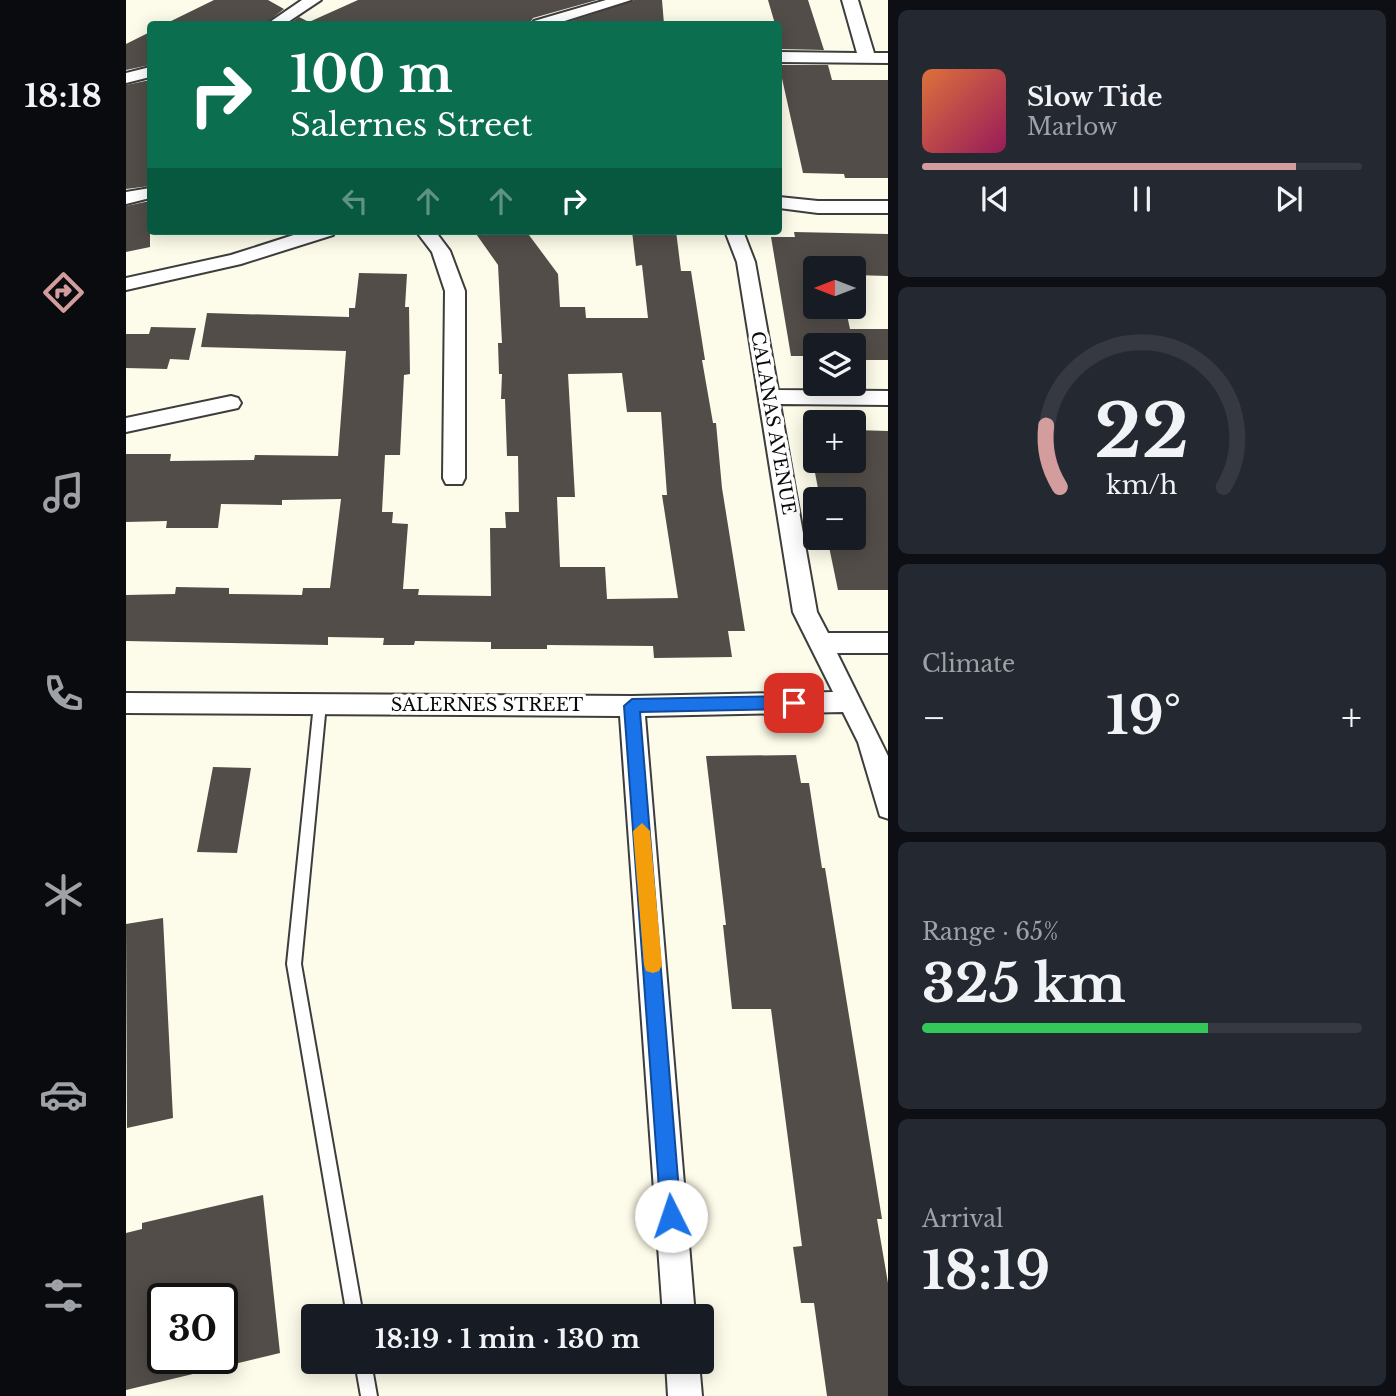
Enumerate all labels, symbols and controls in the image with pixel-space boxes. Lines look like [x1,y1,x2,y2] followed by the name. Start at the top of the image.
[290,44,453,105] text: 100 m
[175,49,266,140] icon: right
[24,76,102,116] text: 18:18
[1027,81,1163,113] text: Slow Tide
[290,105,533,145] text: Salernes Street
[1027,113,1117,141] text: Marlow
[976,180,1014,218] icon: previous
[1123,180,1161,218] icon: pause
[1270,180,1308,218] icon: next
[336,182,374,220] icon: left
[409,182,447,220] icon: ahead
[482,182,520,220] icon: ahead
[555,182,593,220] icon: right
[803,256,866,318] north arrow
[803,256,866,550] map controls
[39,268,88,317] icon: directions
[746,330,800,516] street label: CALANAS AVENUE
[803,333,866,396] button: layers
[1095,386,1189,477] text: 22
[803,410,866,473] button: +
[39,468,88,517] icon: music
[1107,470,1177,501] text: km/h
[803,487,866,550] button: −
[922,650,1015,678] text: Climate
[39,669,88,718] icon: phone
[764,673,824,733] pin
[775,684,813,722] icon: arrive
[1106,684,1181,748] text: 19°
[391,694,584,716] street label: SALERNES STREET
[922,694,946,741] text: −
[1341,694,1362,741] text: +
[39,870,88,919] icon: climate
[922,918,1059,946] text: Range · 65%
[922,952,1126,1016] text: 325 km
[39,1070,88,1119] icon: car
[634,1179,708,1253] position arrow
[922,1205,1003,1233] text: Arrival
[922,1239,1050,1303] text: 18:19
[39,1271,88,1320] icon: filters
[147,1283,238,1374] speed limit sign: 30
[375,1323,640,1355] text: 18:19 · 1 min · 130 m

